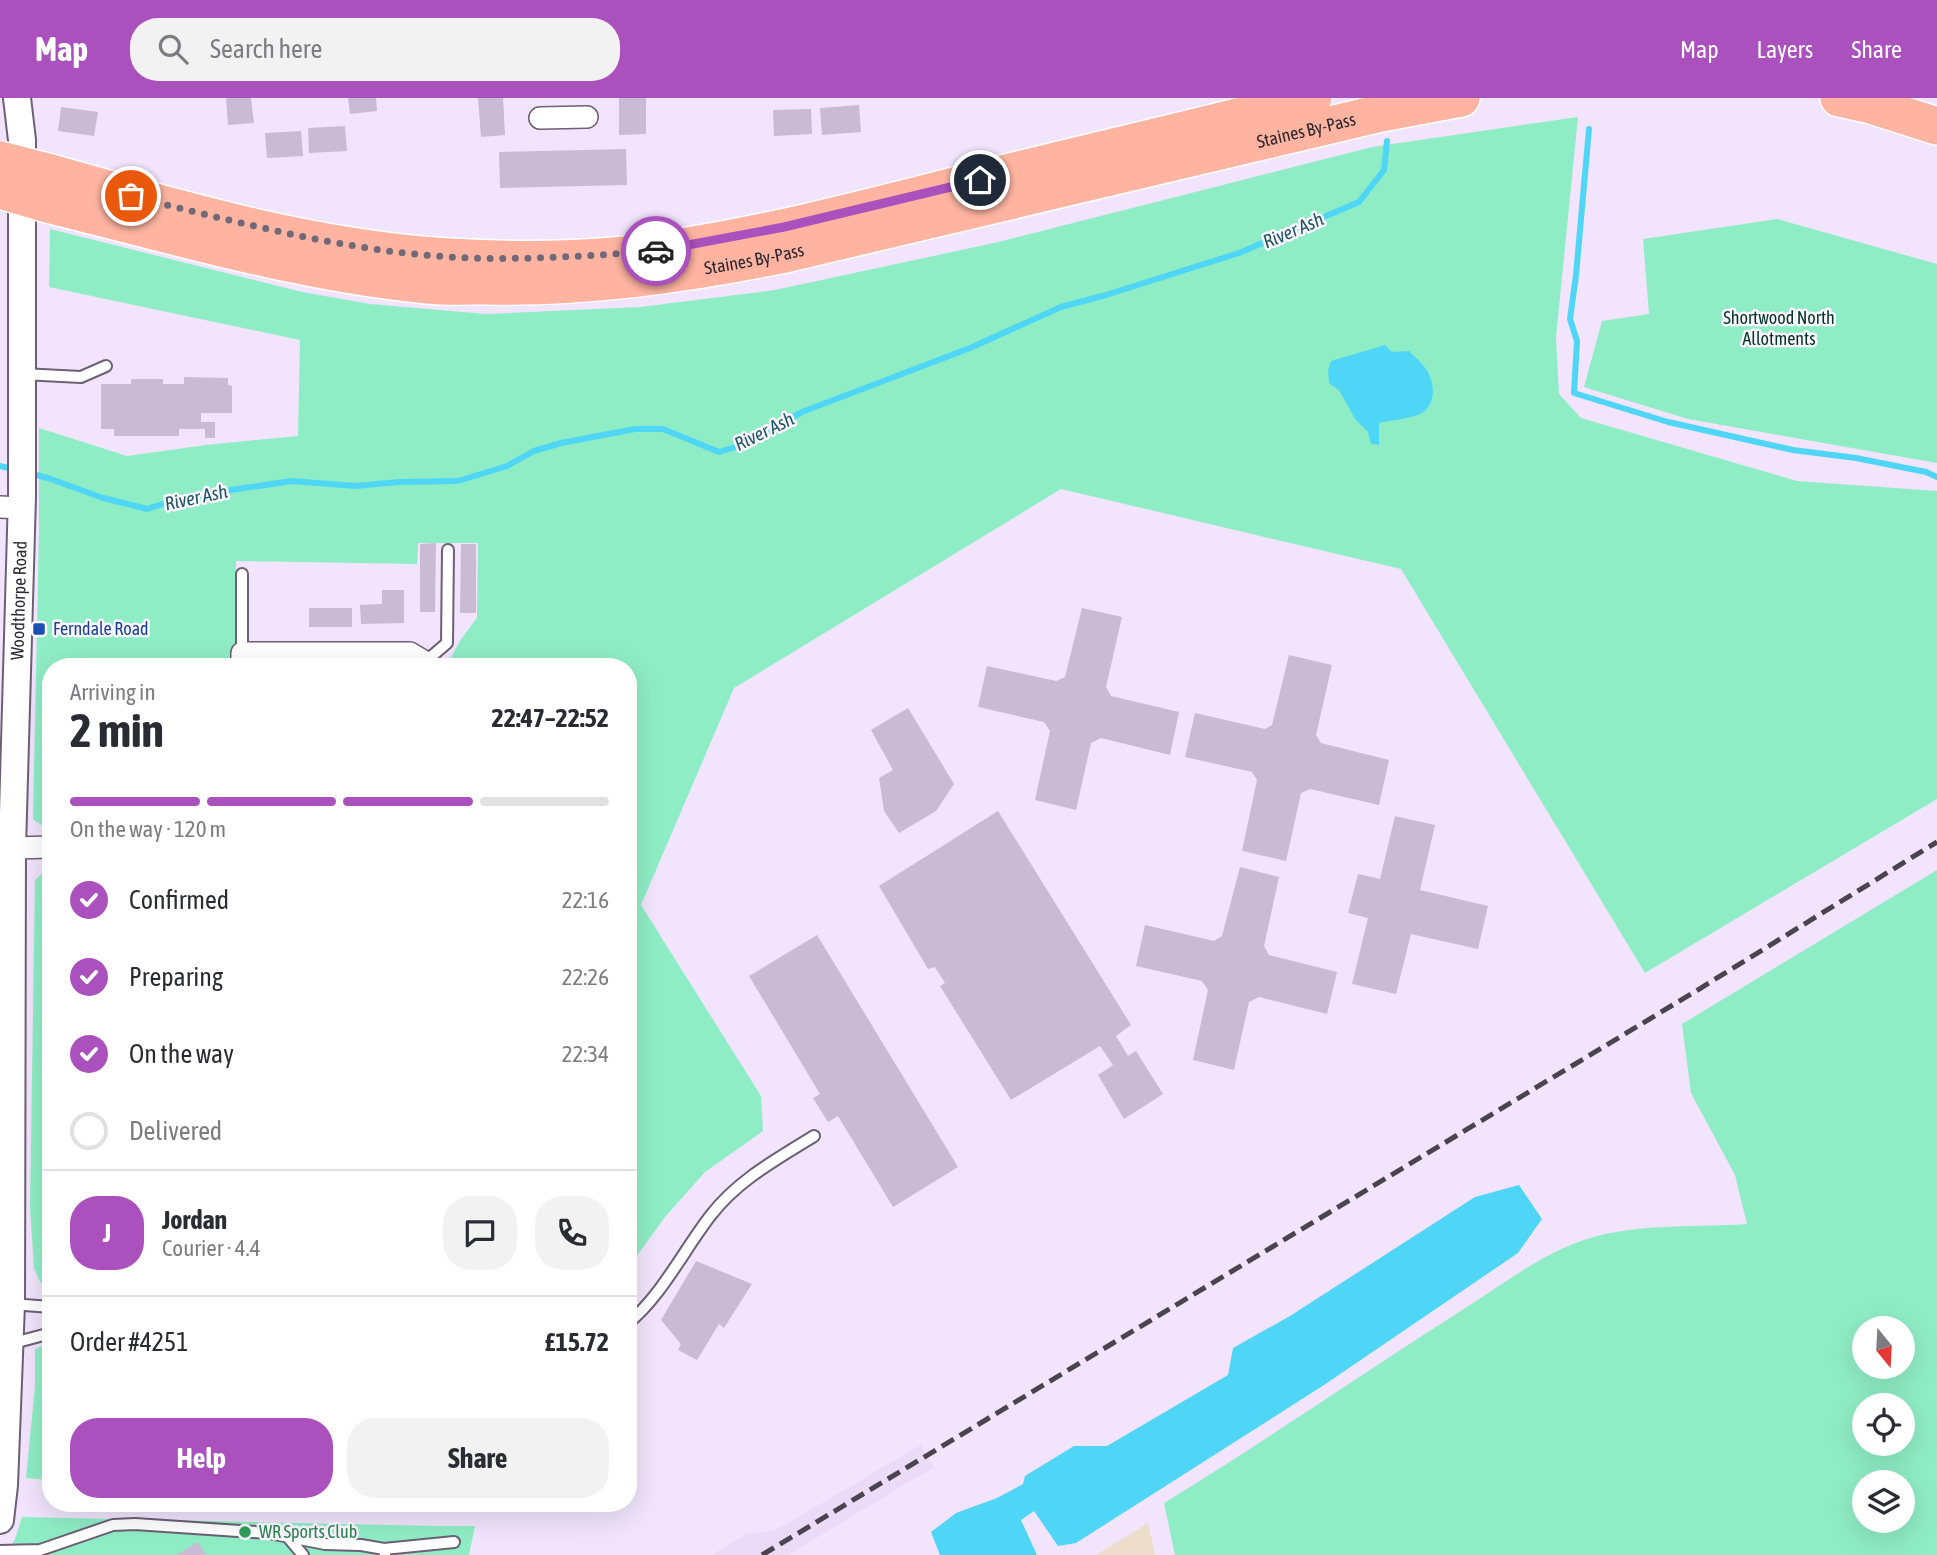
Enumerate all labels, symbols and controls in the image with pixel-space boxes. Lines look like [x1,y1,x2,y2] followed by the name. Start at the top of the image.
[130,18,620,81] search box
[35,30,88,68] text: Map
[154,30,192,68] icon: search
[210,34,322,64] text: Search here
[1680,36,1719,63] text: Map
[1757,36,1813,63] text: Layers
[1851,36,1902,63] text: Share
[1254,108,1358,152] street label: Staines By-Pass
[950,150,1010,210] pin
[961,161,999,199] icon: home
[101,166,161,226] pin
[112,177,150,215] icon: bag
[1259,207,1327,253] water label: River Ash
[621,216,691,286] courier
[637,232,675,270] icon: car
[703,239,806,279] street label: Staines By-Pass
[1723,307,1835,349] park label: Shortwood North Allotments
[731,407,797,455] water label: River Ash
[163,480,229,514] water label: River Ash
[6,541,31,660] street label: Woodthorpe Road
[53,618,149,639] place label: Ferndale Road
[31,621,47,637] marker: Ferndale Road
[70,679,156,705] text: Arriving in
[492,703,609,733] text: 22:47–22:52
[70,704,164,757] text: 2 min
[70,816,226,842] text: On the way · 120 m
[70,881,108,919] icon: check
[129,885,229,915] text: Confirmed
[562,887,609,913] text: 22:16
[70,958,108,996] icon: check
[129,962,223,992] text: Preparing
[562,964,609,990] text: 22:26
[70,1035,108,1073] icon: check
[129,1039,234,1069] text: On the way
[562,1041,609,1067] text: 22:34
[129,1116,222,1146] text: Delivered
[443,1196,517,1270] button: chat
[535,1196,609,1270] button: phone
[162,1205,227,1235] text: Jordan
[103,1218,111,1248] text: J
[162,1235,261,1261] text: Courier · 4.4
[1852,1316,1914,1379] north arrow
[1852,1316,1915,1533] map controls
[70,1327,189,1357] text: Order #4251
[545,1327,609,1357] text: £15.72
[1852,1393,1915,1456] button: locate
[70,1418,333,1498] button: Help
[347,1418,609,1498] button: Share
[1852,1470,1915,1533] button: layers
[259,1521,357,1542] place label: WR Sports Club
[237,1524,253,1540] marker: WR Sports Club

